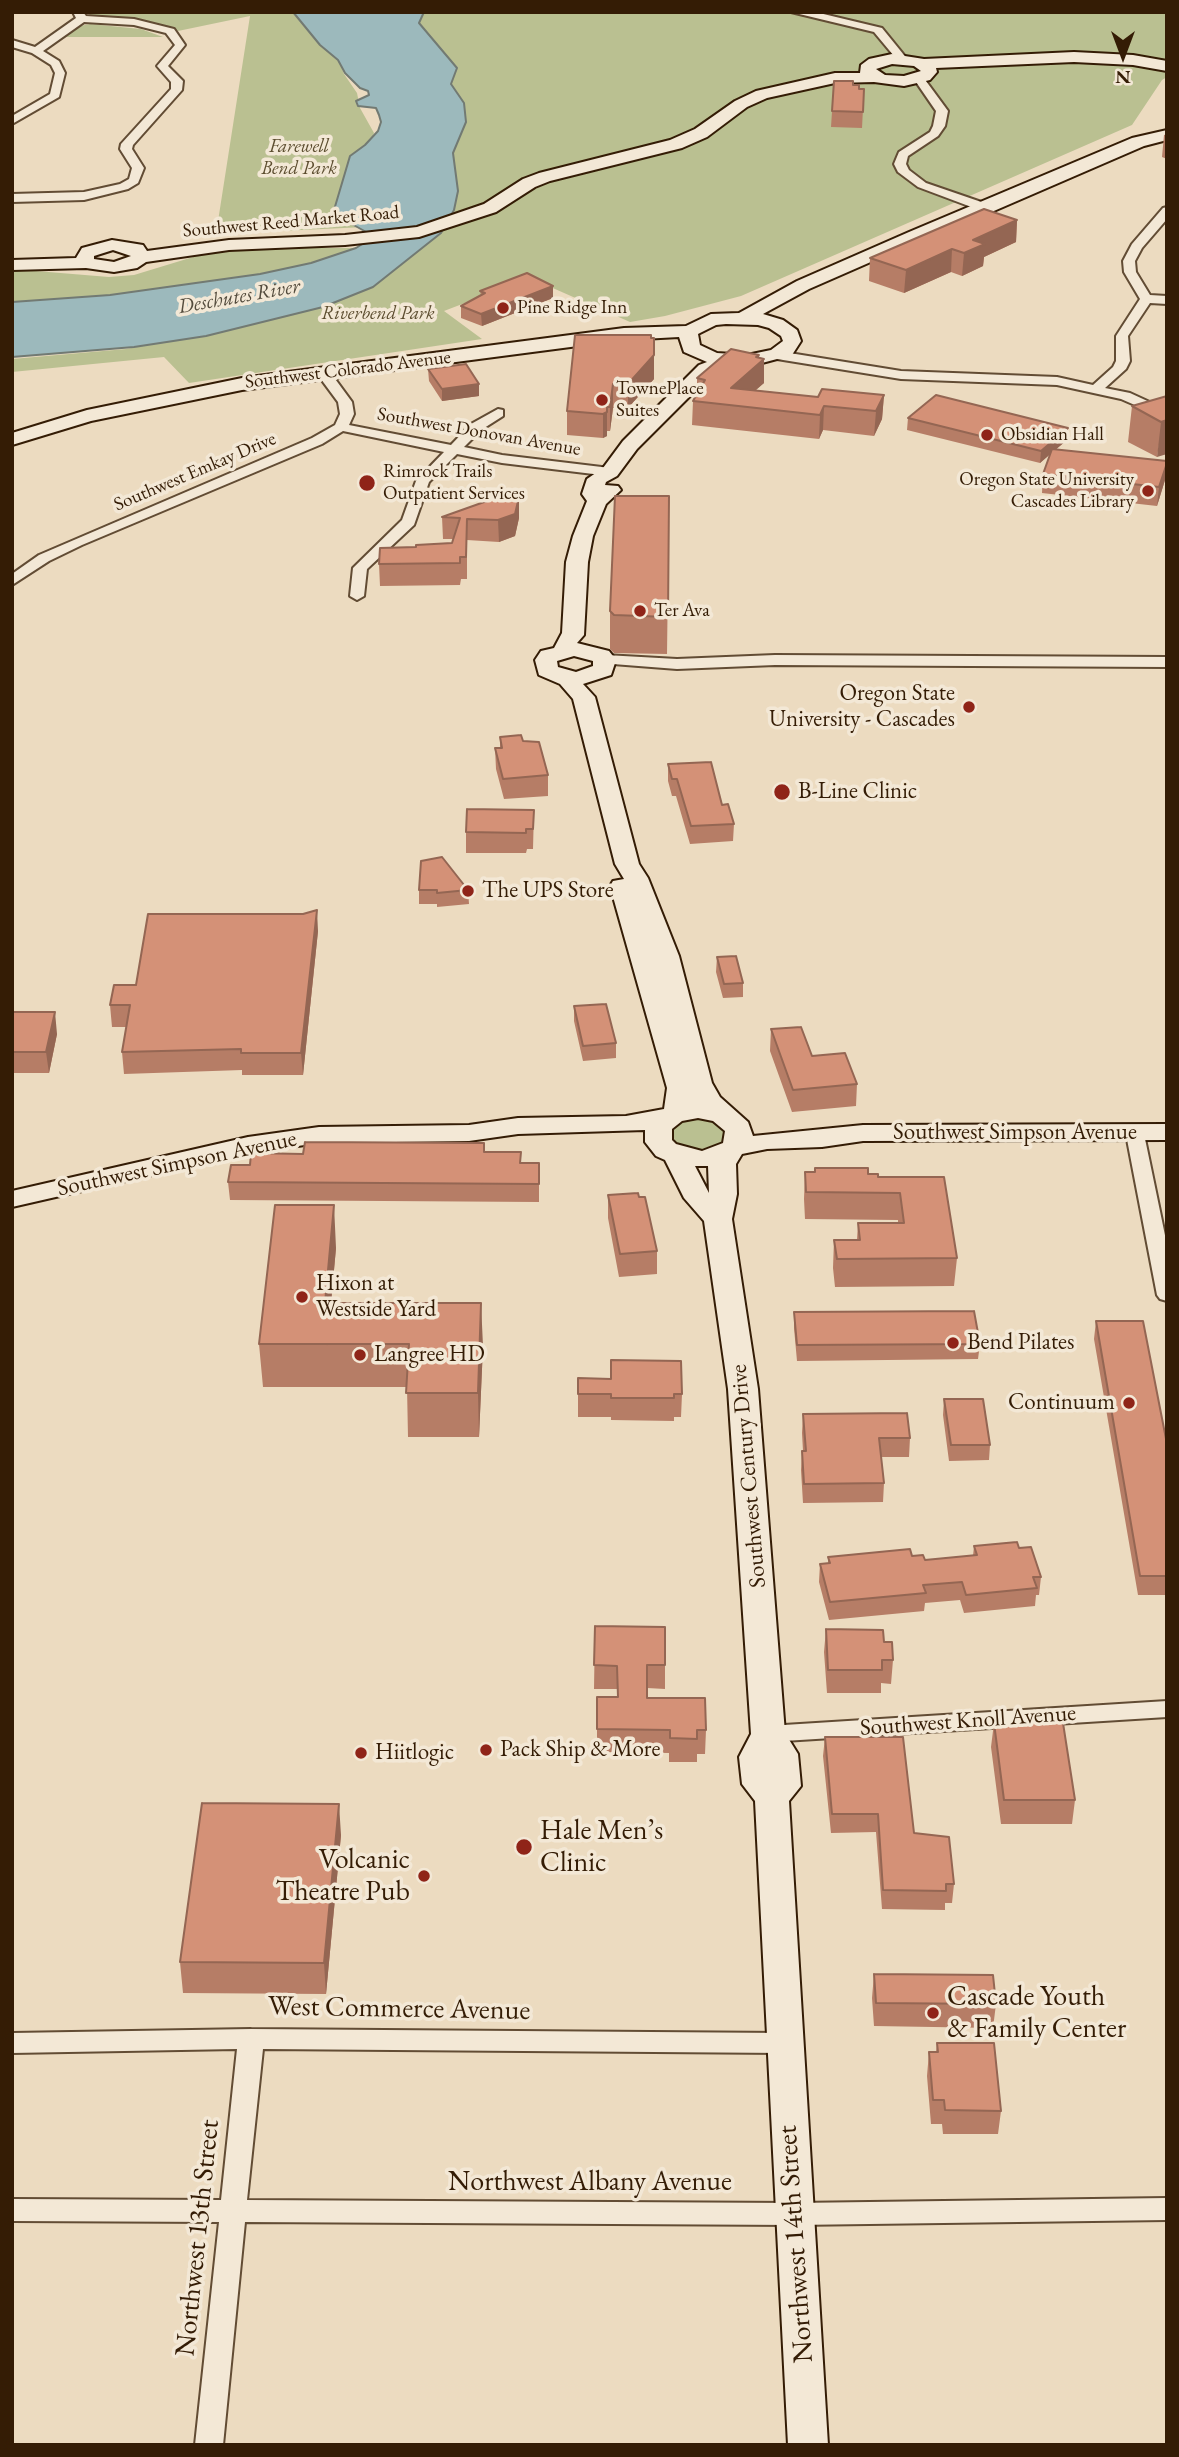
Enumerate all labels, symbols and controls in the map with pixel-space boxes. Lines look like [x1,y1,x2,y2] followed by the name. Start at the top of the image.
[1088,21,1158,91] north arrow
[1115,65,1131,90] text: N
[261,136,337,180] park label: Farewell Bend Park
[182,201,400,243] street label: Southwest Reed Market Road
[176,274,302,320] water label: Deschutes River
[517,297,627,319] place label: Pine Ridge Inn
[495,300,511,316] marker: Pine Ridge Inn
[321,303,435,325] park label: Riverbend Park
[244,346,452,394] street label: Southwest Colorado Avenue
[616,378,704,422] place label: TownePlace Suites
[594,392,610,408] marker: TownePlace Suites
[375,403,583,461] street label: Southwest Donovan Avenue
[1001,424,1104,446] place label: Obsidian Hall
[979,427,995,443] marker: Obsidian Hall
[111,428,279,516] street label: Southwest Emkay Drive
[383,461,525,505] place label: Rimrock Trails Outpatient Services
[959,469,1134,513] place label: Oregon State University Cascades Library
[357,473,377,493] marker: Rimrock Trails Outpatient Services
[1140,483,1156,499] marker: Oregon State University Cascades Library
[654,600,710,622] place label: Ter Ava
[632,603,648,619] marker: Ter Ava
[769,680,955,734] place label: Oregon State University - Cascades
[961,699,977,715] marker: Oregon State University - Cascades
[798,778,917,806] place label: B-Line Clinic
[772,782,792,802] marker: B-Line Clinic
[482,877,614,905] place label: The UPS Store
[460,883,476,899] marker: The UPS Store
[893,1119,1137,1147] street label: Southwest Simpson Avenue
[55,1125,299,1203] street label: Southwest Simpson Avenue
[316,1270,436,1324] place label: Hixon at Westside Yard
[294,1289,310,1305] marker: Hixon at Westside Yard
[967,1329,1075,1357] place label: Bend Pilates
[945,1335,961,1351] marker: Bend Pilates
[374,1341,485,1369] place label: Langree HD
[352,1347,368,1363] marker: Langree HD
[725,1363,773,1589] street label: Southwest Century Drive
[1008,1389,1115,1417] place label: Continuum
[1121,1395,1137,1411] marker: Continuum
[859,1700,1077,1742] street label: Southwest Knoll Avenue
[500,1736,660,1764] place label: Pack Ship & More
[375,1739,454,1767] place label: Hiitlogic
[478,1742,494,1758] marker: Pack Ship & More
[353,1745,369,1761] marker: Hiitlogic
[540,1814,663,1880] place label: Hale Men’s Clinic
[514,1837,534,1857] marker: Hale Men’s Clinic
[275,1843,410,1909] place label: Volcanic Theatre Pub
[416,1868,432,1884] marker: Volcanic Theatre Pub
[947,1980,1126,2046] place label: Cascade Youth & Family Center
[267,1990,531,2028] street label: West Commerce Avenue
[925,2005,941,2021] marker: Cascade Youth & Family Center
[169,2118,227,2358] street label: Northwest 13th Street
[771,2124,821,2364] street label: Northwest 14th Street
[448,2165,732,2199] street label: Northwest Albany Avenue

